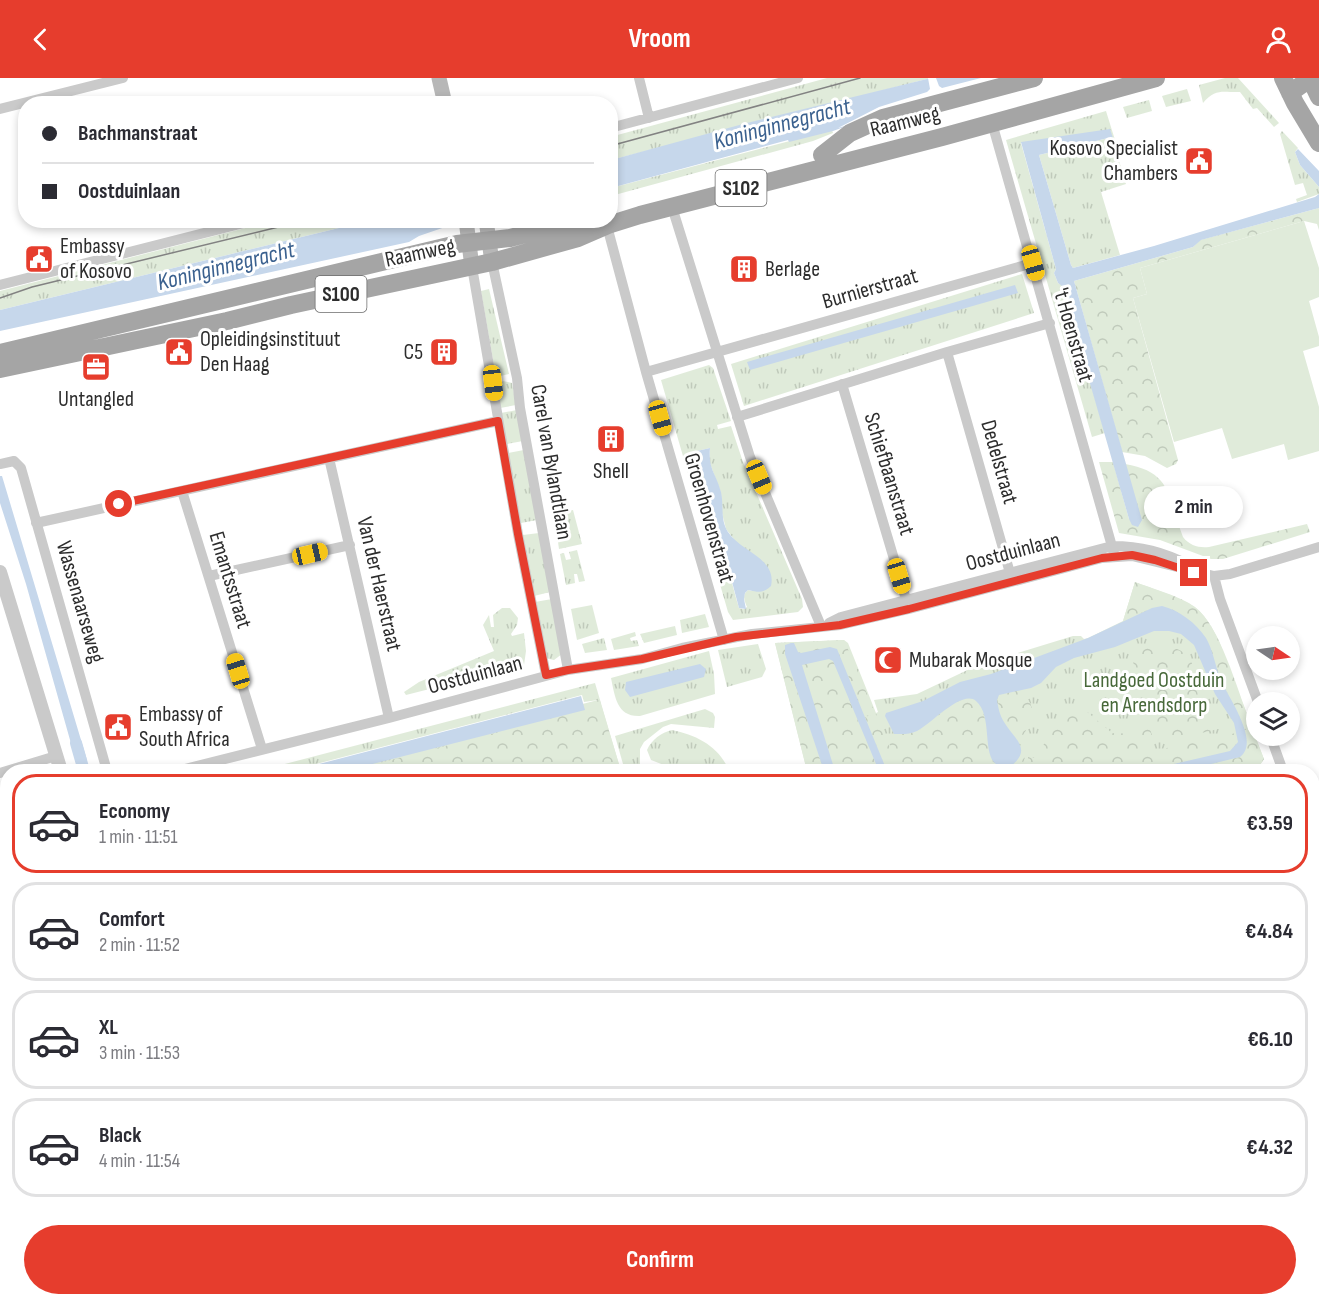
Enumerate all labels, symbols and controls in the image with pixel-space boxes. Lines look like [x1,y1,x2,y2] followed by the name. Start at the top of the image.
[24,23,57,56] icon: back
[628,23,691,55] text: Vroom
[1262,23,1295,56] icon: person
[710,92,854,156] water label: Koninginnegracht
[867,100,943,144] street label: Raamweg
[78,120,197,147] text: Bachmanstraat
[1049,135,1178,187] place label: Kosovo Specialist Chambers
[1183,145,1215,177] public building icon: Kosovo Specialist Chambers
[716,170,766,206] road number: S102
[78,178,180,205] text: Oostduinlaan
[383,232,458,274] street label: Raamweg
[60,233,132,285] place label: Embassy of Kosovo
[154,235,299,297] water label: Koninginnegracht
[23,243,55,275] public building icon: Embassy of Kosovo
[1019,243,1047,283] car
[728,253,760,285] building icon: Berlage
[765,256,820,283] place label: Berlage
[819,262,921,315] street label: Burnierstraat
[316,276,366,312] road number: S100
[1047,285,1099,385] street label: 't Hoenstraat
[200,326,341,378] place label: Opleidingsinstituut Den Haag
[163,336,195,368] public building icon: Opleidingsinstituut Den Haag
[428,336,460,368] building icon: C5
[404,339,423,366] place label: C5
[80,351,112,383] office icon: Untangled
[482,364,504,402] car
[524,382,578,542] street label: Carel van Bylandtlaan
[58,386,134,413] place label: Untangled
[646,398,674,438] car
[858,410,921,539] street label: Schiefbaanstraat
[974,417,1024,507] street label: Dedelstraat
[595,423,627,455] building icon: Shell
[678,450,740,586] street label: Groenhovenstraat
[744,457,774,497] car
[593,458,629,485] place label: Shell
[1144,486,1244,528] callout: 2 min
[105,490,132,517] route start
[1174,495,1213,519] text: 2 min
[350,514,408,654] street label: Van der Haerstraat
[963,526,1063,578] street label: Oostduinlaan
[203,528,258,632] street label: Emantsstraat
[50,538,110,666] street label: Wassenaarseweg
[290,541,330,567] car
[885,556,913,596] car
[1180,559,1207,586] route end
[1246,626,1300,680] north arrow
[1246,626,1300,746] map controls
[872,644,904,676] mosque icon: Mubarak Mosque
[909,647,1032,674] place label: Mubarak Mosque
[425,649,525,701] street label: Oostduinlaan
[224,651,252,691] car
[1084,667,1224,719] park label: Landgoed Oostduin en Arendsdorp
[1246,692,1300,746] button: layers
[139,701,230,753] place label: Embassy of South Africa
[102,711,134,743] public building icon: Embassy of South Africa
[27,797,81,851] icon: car
[99,798,170,825] text: Economy
[1246,810,1293,837] text: €3.59
[99,825,177,849] text: 1 min · 11:51
[27,905,81,959] icon: car
[99,906,165,933] text: Comfort
[1245,918,1293,945] text: €4.84
[99,933,180,957] text: 2 min · 11:52
[27,1013,81,1067] icon: car
[99,1014,118,1041] text: XL
[1247,1026,1293,1053] text: €6.10
[99,1041,180,1065] text: 3 min · 11:53
[27,1121,81,1175] icon: car
[99,1122,141,1149] text: Black
[1246,1134,1293,1161] text: €4.32
[99,1149,180,1173] text: 4 min · 11:54
[24,1225,1296,1294] button: Confirm

